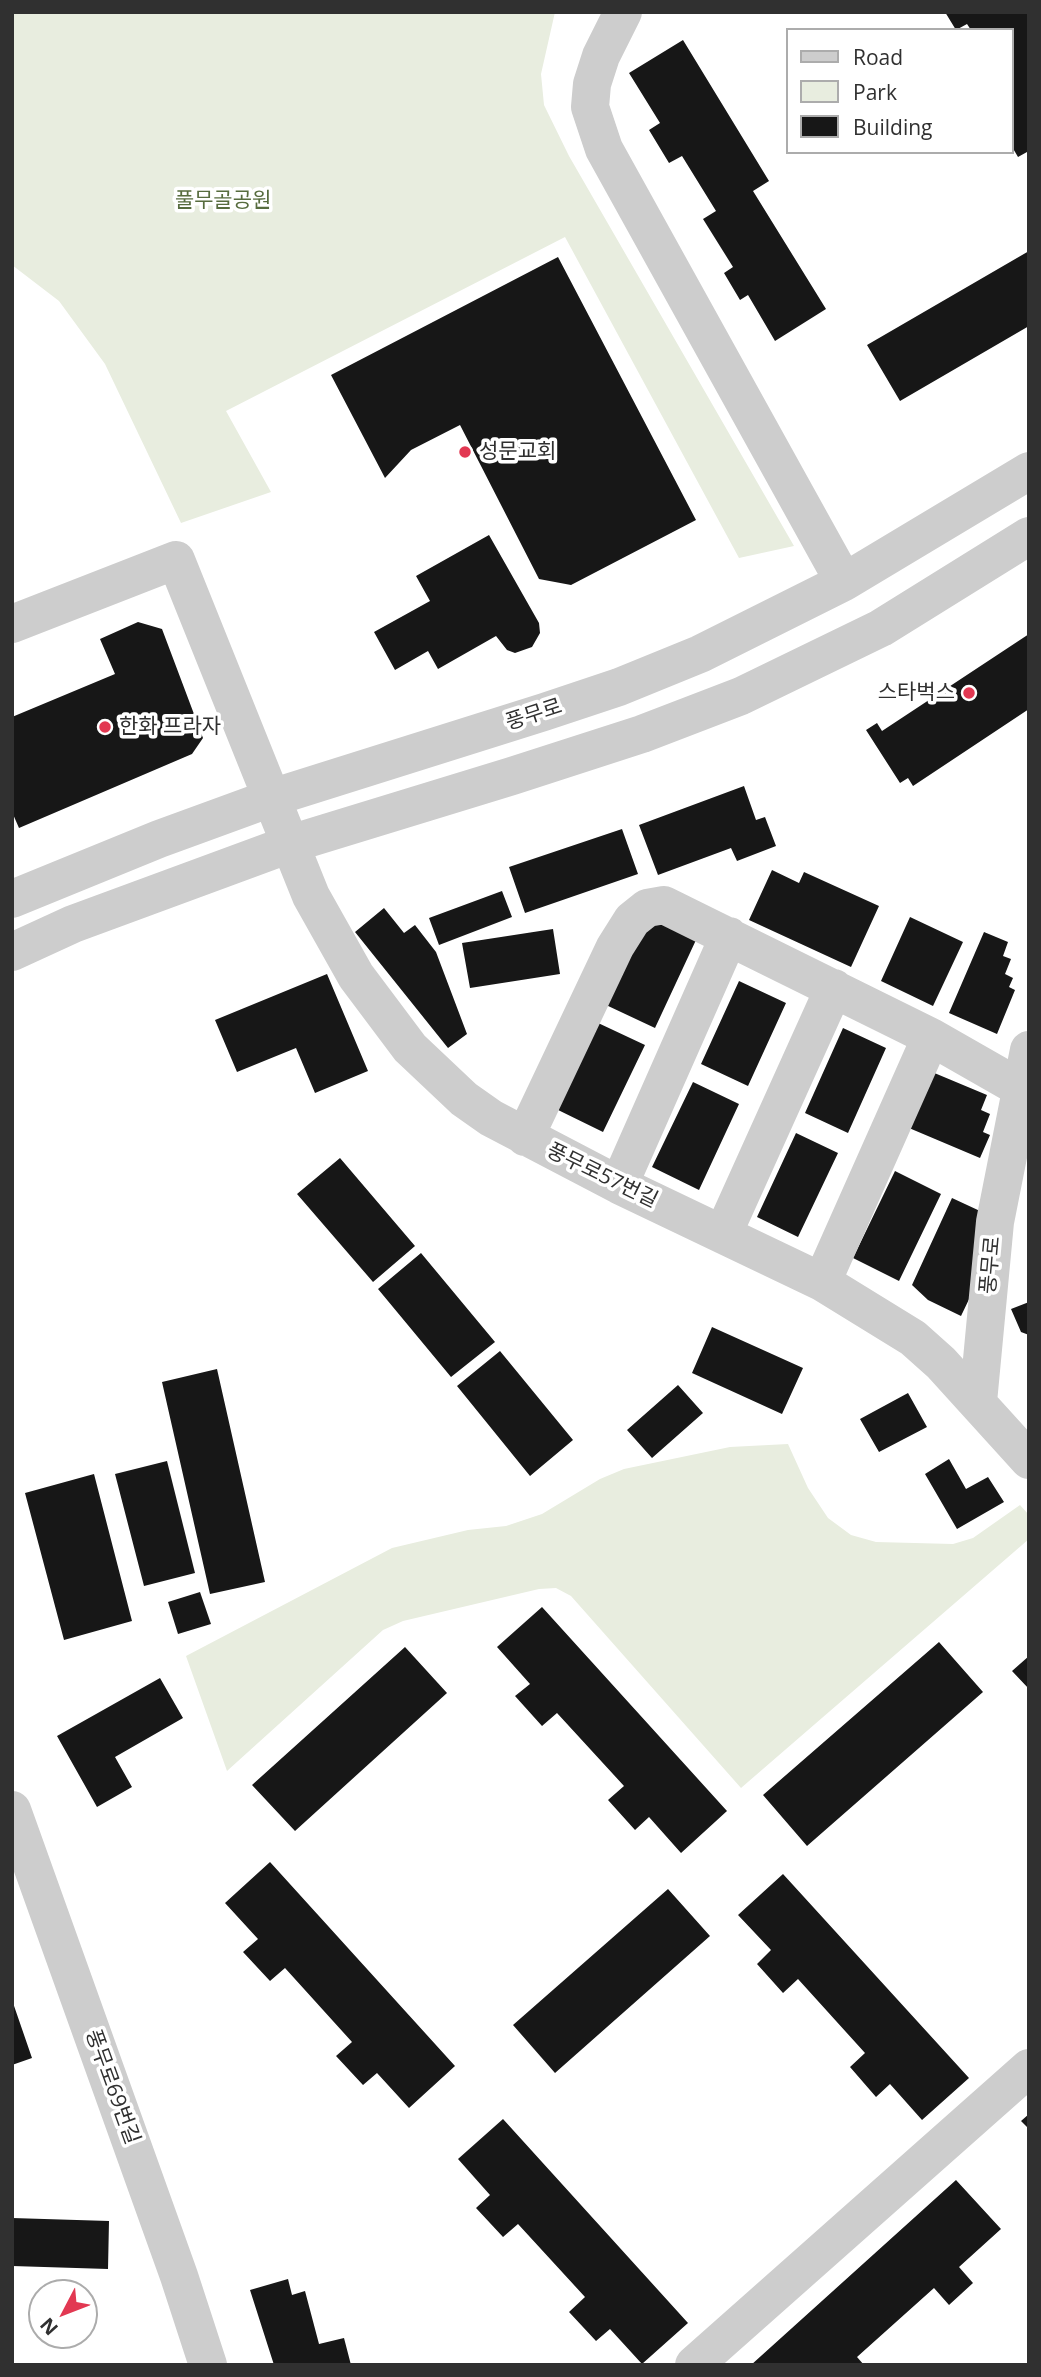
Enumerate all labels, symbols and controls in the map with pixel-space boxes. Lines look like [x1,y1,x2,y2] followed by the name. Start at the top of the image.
[786,28,1013,154] legend
[853,43,903,71] text: Road
[853,78,897,106] text: Park
[853,113,932,141] text: Building
[175,188,271,214] park label: 풀무골공원
[479,439,556,465] place label: 성문교회
[457,444,473,460] marker: 성문교회
[878,680,955,706] place label: 스타벅스
[961,685,977,701] marker: 스타벅스
[503,694,565,736] street label: 풍무로
[119,714,221,740] place label: 한화 프라자
[97,719,113,735] marker: 한화 프라자
[542,1138,662,1214] street label: 풍무로57번길
[976,1235,1006,1295] street label: 풍무로
[80,2026,144,2148] street label: 풍무로69번길
[28,2279,98,2349] north arrow
[34,2312,64,2341] text: N

